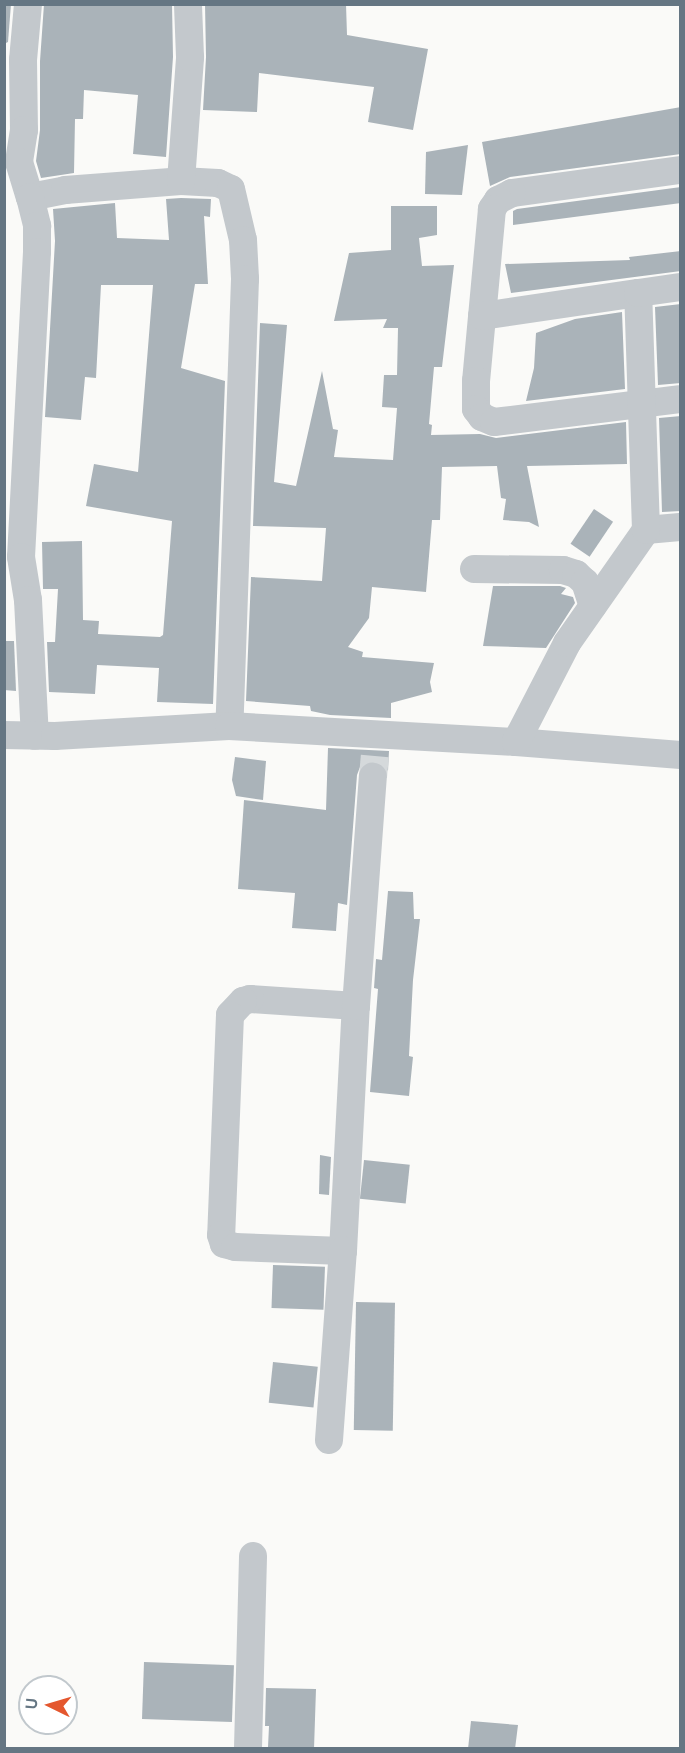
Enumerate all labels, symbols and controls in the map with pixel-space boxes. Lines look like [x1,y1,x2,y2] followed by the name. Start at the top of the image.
[18,1675,78,1735] north arrow
[22,1697,42,1710] text: U

